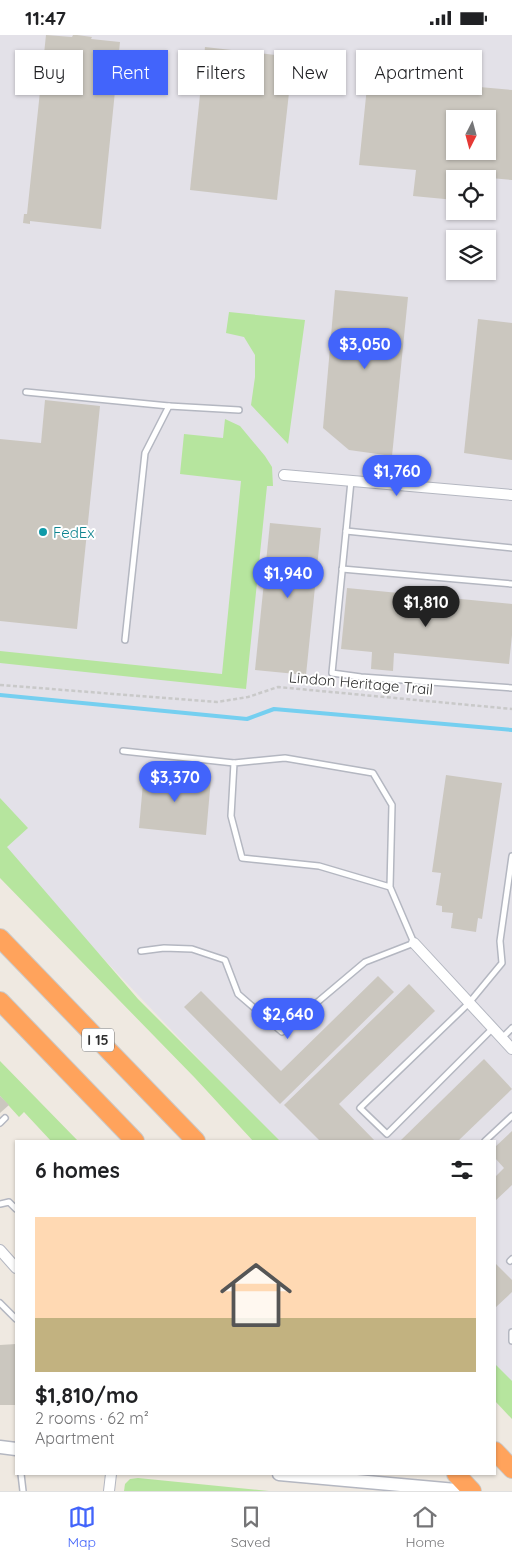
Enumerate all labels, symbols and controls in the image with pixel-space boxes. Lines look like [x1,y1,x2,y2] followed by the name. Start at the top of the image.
[25,6,66,30] text: 11:47
[15,50,83,95] chip: Buy
[93,50,168,95] chip: Rent
[178,50,264,95] chip: Filters
[274,50,346,95] chip: New
[356,50,482,95] chip: Apartment
[446,110,496,160] north arrow
[446,110,496,280] map controls
[446,170,496,220] button: locate
[446,230,496,280] button: layers
[324,327,406,370] pin: $3,050
[339,334,391,354] text: $3,050
[356,455,438,497] pin: $1,760
[373,461,421,481] text: $1,760
[53,523,95,542] place label: FedEx
[37,526,49,538] marker: FedEx
[247,557,329,599] pin: $1,940
[264,563,312,583] text: $1,940
[385,585,467,628] pin: $1,810
[404,592,449,612] text: $1,810
[288,667,434,699] street label: Lindon Heritage Trail
[134,761,216,803] pin: $3,370
[150,767,200,787] text: $3,370
[247,997,329,1040] pin: $2,640
[262,1004,314,1024] text: $2,640
[82,1029,114,1051] road number: I 15
[448,1156,476,1184] icon: filters
[35,1157,120,1183] text: 6 homes
[211,1250,301,1340] icon: home
[35,1382,138,1408] text: $1,810/mo
[35,1408,149,1428] text: 2 rooms · 62 m²
[35,1428,115,1448] text: Apartment
[67,1503,96,1551] tab: Map
[231,1503,271,1551] tab: Saved
[405,1503,445,1551] tab: Home

